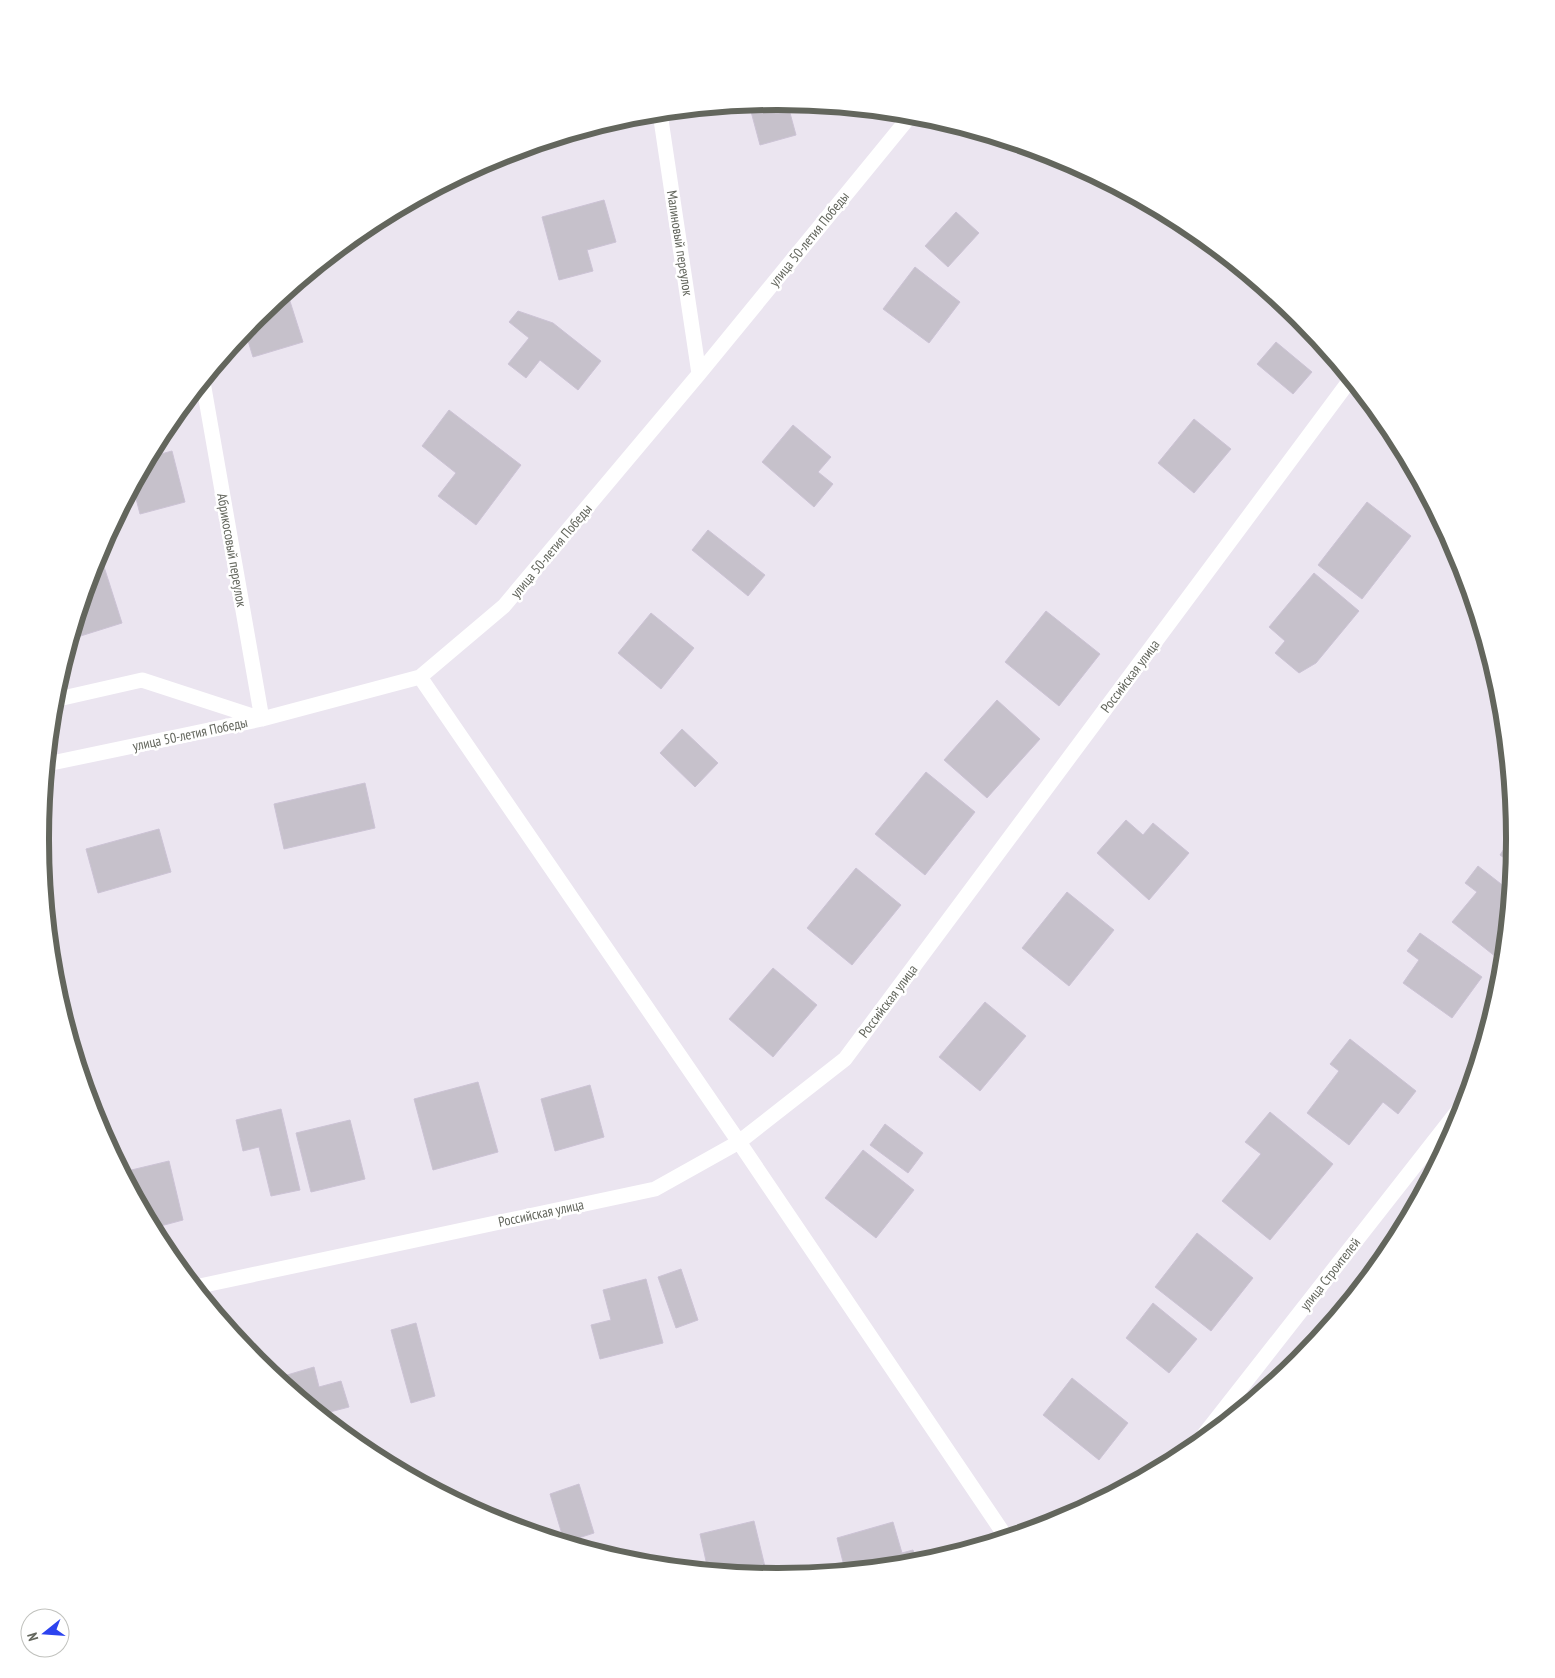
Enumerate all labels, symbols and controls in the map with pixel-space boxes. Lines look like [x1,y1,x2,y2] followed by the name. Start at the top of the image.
[765,188,853,290] street label: улица 50-летия Победы
[663,189,697,298] street label: Малиновый переулок
[213,492,251,609] street label: Абрикосовый переулок
[506,500,596,602] street label: улица 50-летия Победы
[1097,636,1163,716] street label: Российская улица
[131,713,249,755] street label: улица 50-летия Победы
[855,961,921,1041] street label: Российская улица
[497,1195,585,1231] street label: Российская улица
[1296,1234,1364,1314] street label: улица Строителей
[20,1608,70,1658] north arrow
[23,1631,42,1643] text: N

